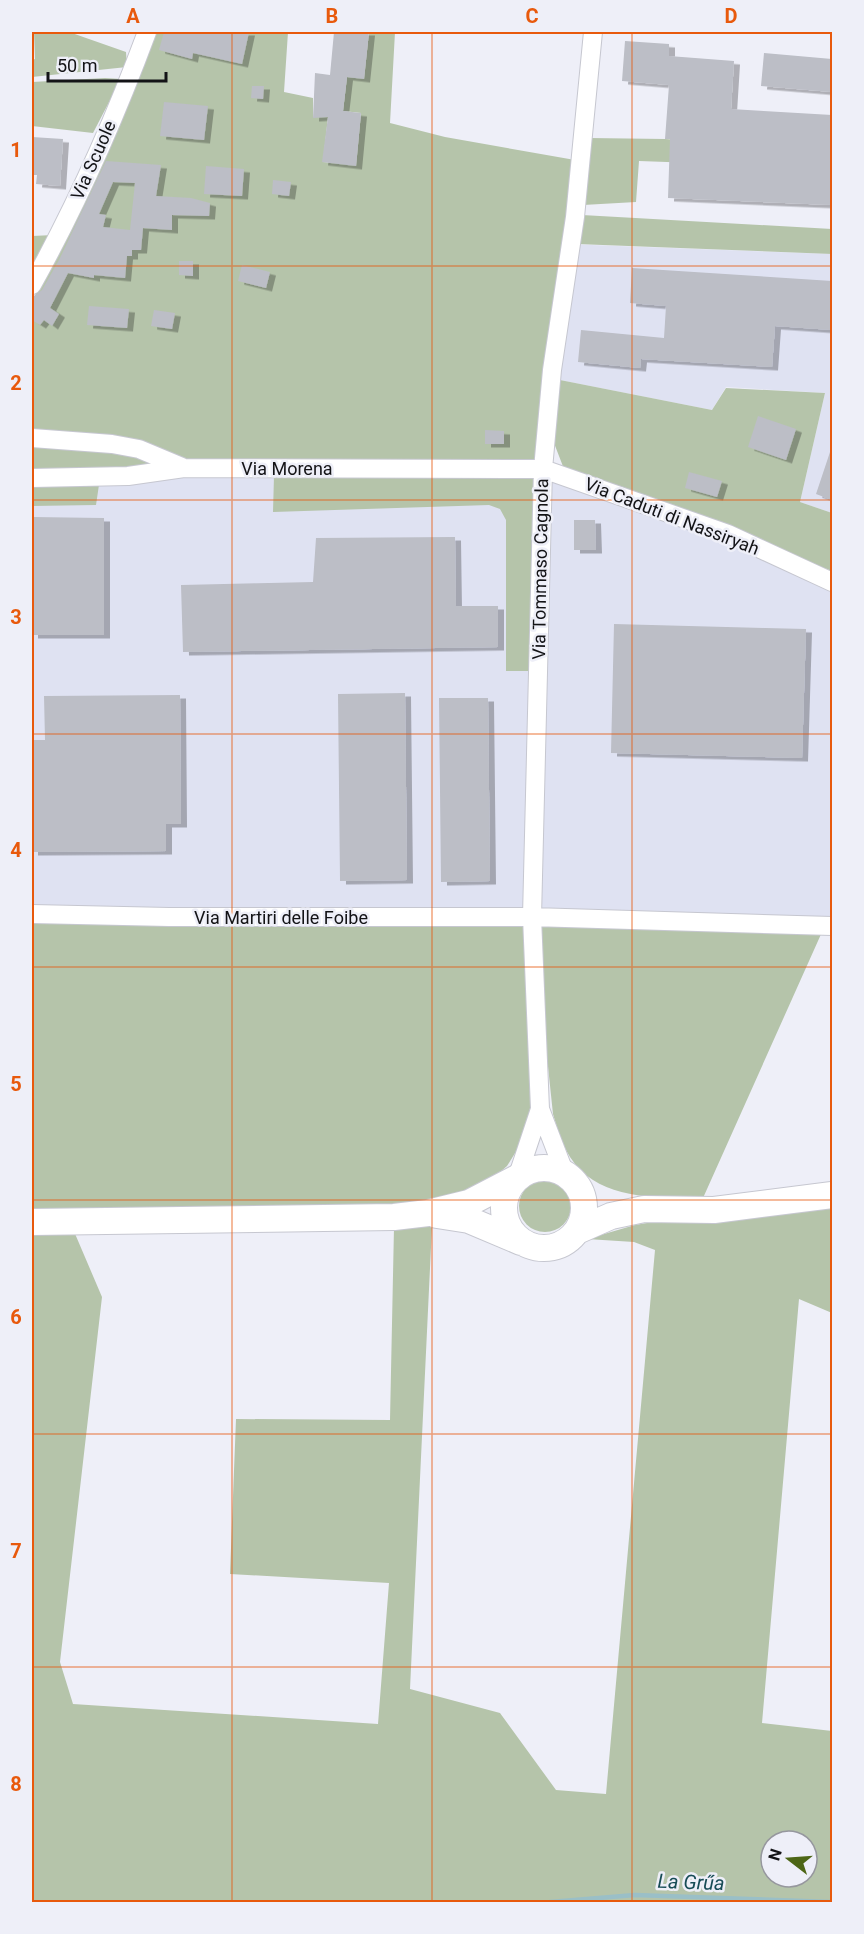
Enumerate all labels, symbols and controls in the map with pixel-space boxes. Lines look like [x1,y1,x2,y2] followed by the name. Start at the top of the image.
[126,4,140,28] text: A
[326,4,338,28] text: B
[525,4,539,28] text: C
[725,4,738,28] text: D
[48,45,166,83] scale bar
[57,55,97,76] text: 50 m
[66,117,120,203] street label: Via Scuole
[10,138,22,162] text: 1
[10,371,22,395] text: 2
[241,458,333,479] street label: Via Morena
[582,473,762,559] street label: Via Caduti di Nassiryah
[528,478,552,660] street label: Via Tommaso Cagnola
[10,605,22,629] text: 3
[10,838,22,862] text: 4
[194,907,368,928] street label: Via Martiri delle Foibe
[10,1072,22,1096] text: 5
[10,1305,22,1329] text: 6
[10,1539,22,1563] text: 7
[10,1772,22,1796] text: 8
[759,1829,819,1889] north arrow
[764,1847,786,1863] text: N
[657,1869,725,1895] water label: La Grűa

